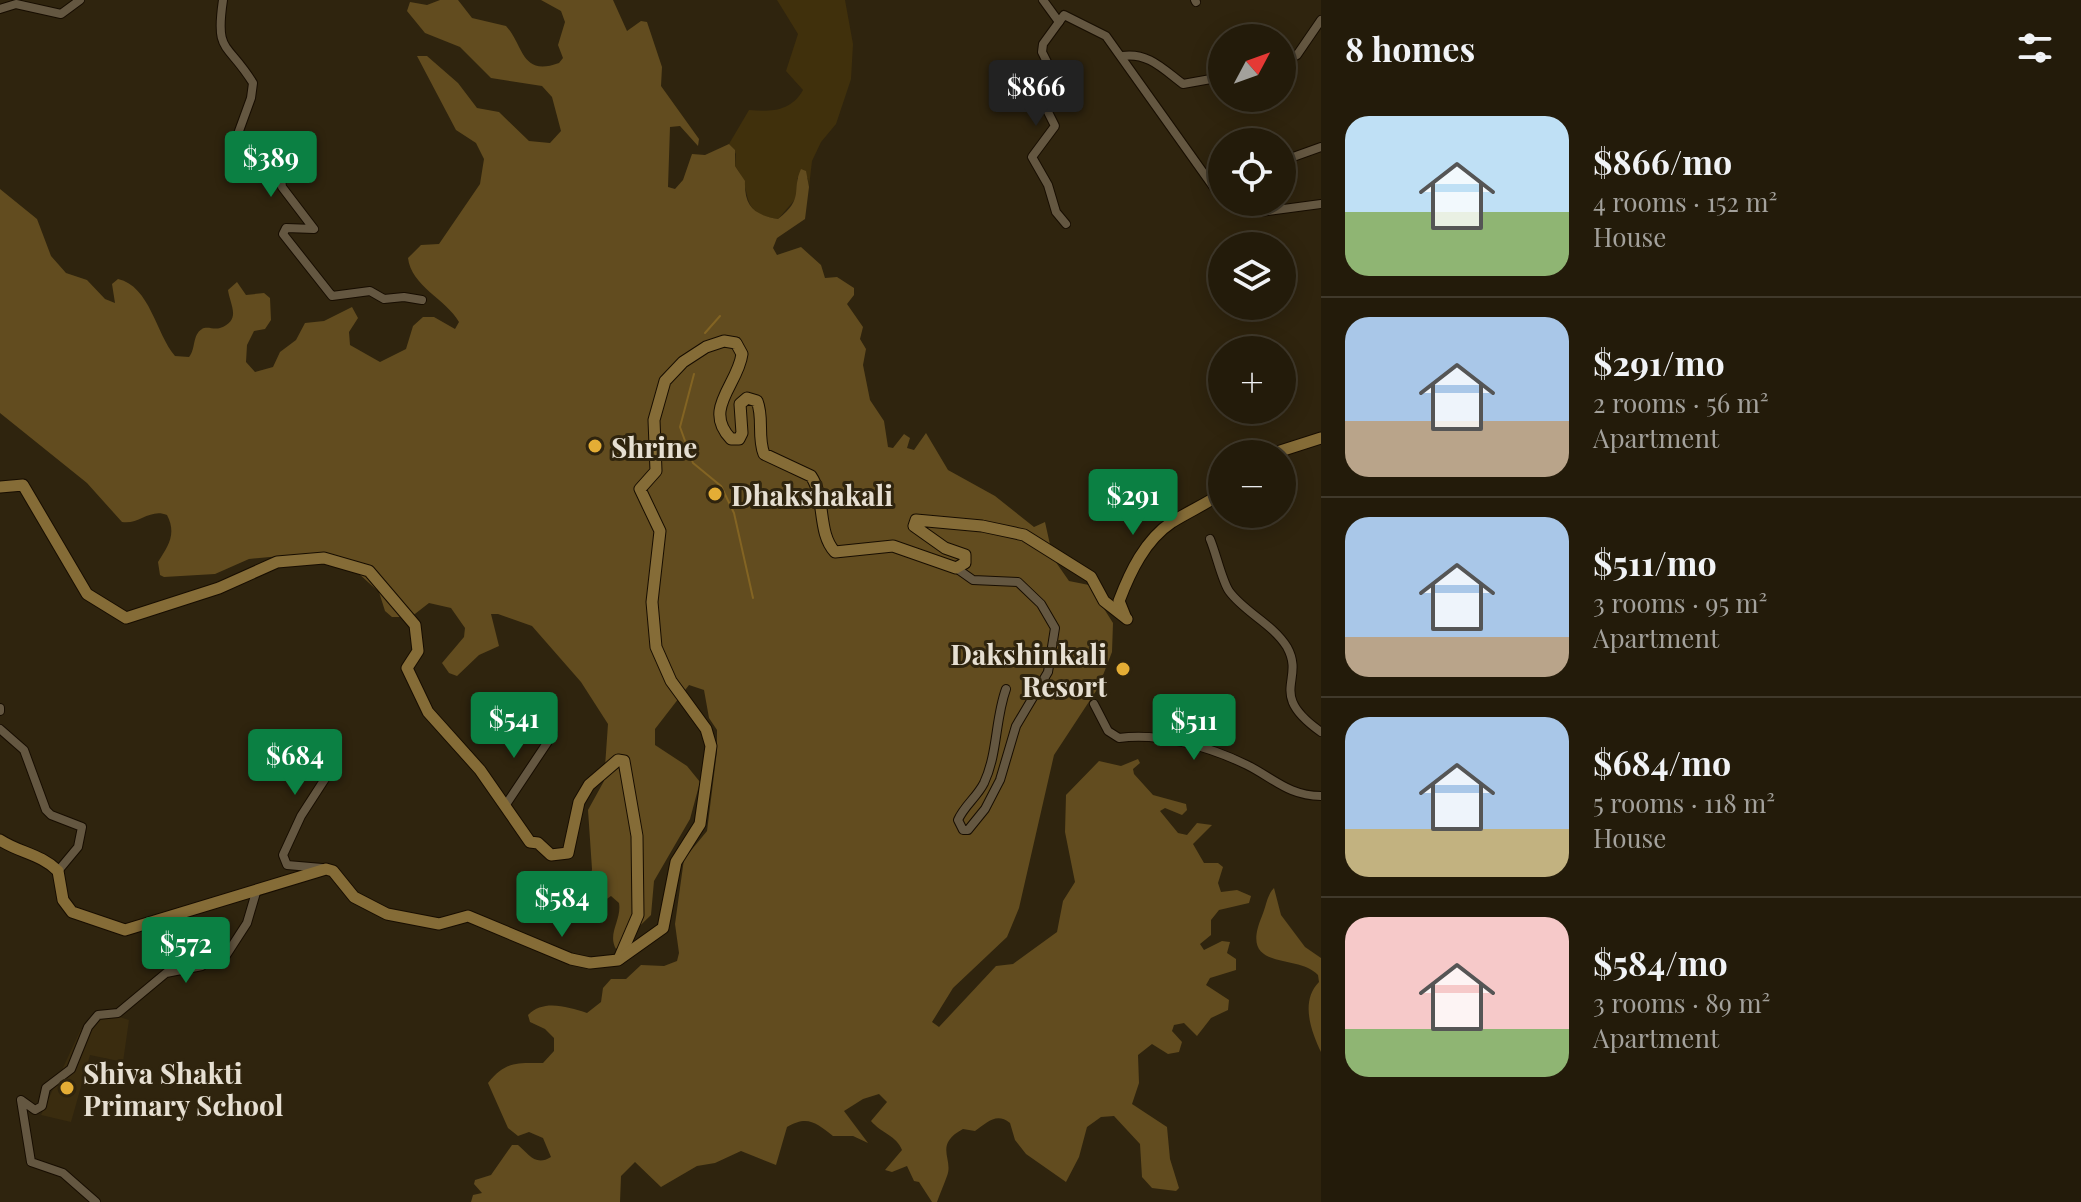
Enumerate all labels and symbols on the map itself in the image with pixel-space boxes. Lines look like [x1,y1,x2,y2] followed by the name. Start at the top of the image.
[1208,24,1296,112] north arrow
[989,60,1083,128] pin: $866
[224,131,318,199] pin: $389
[611,428,697,465] place label: Shrine
[586,437,604,455] marker: Shrine
[1086,469,1180,537] pin: $291
[731,476,893,513] place label: Dhakshakali
[706,485,724,503] marker: Dhakshakali
[950,635,1107,704] place label: Dakshinkali Resort
[1114,660,1132,678] marker: Dakshinkali Resort
[467,692,561,760] pin: $541
[1147,694,1241,762] pin: $511
[248,729,342,797] pin: $684
[515,871,609,939] pin: $584
[139,917,233,985] pin: $572
[83,1054,284,1123] place label: Shiva Shakti Primary School
[58,1079,76,1097] marker: Shiva Shakti Primary School

